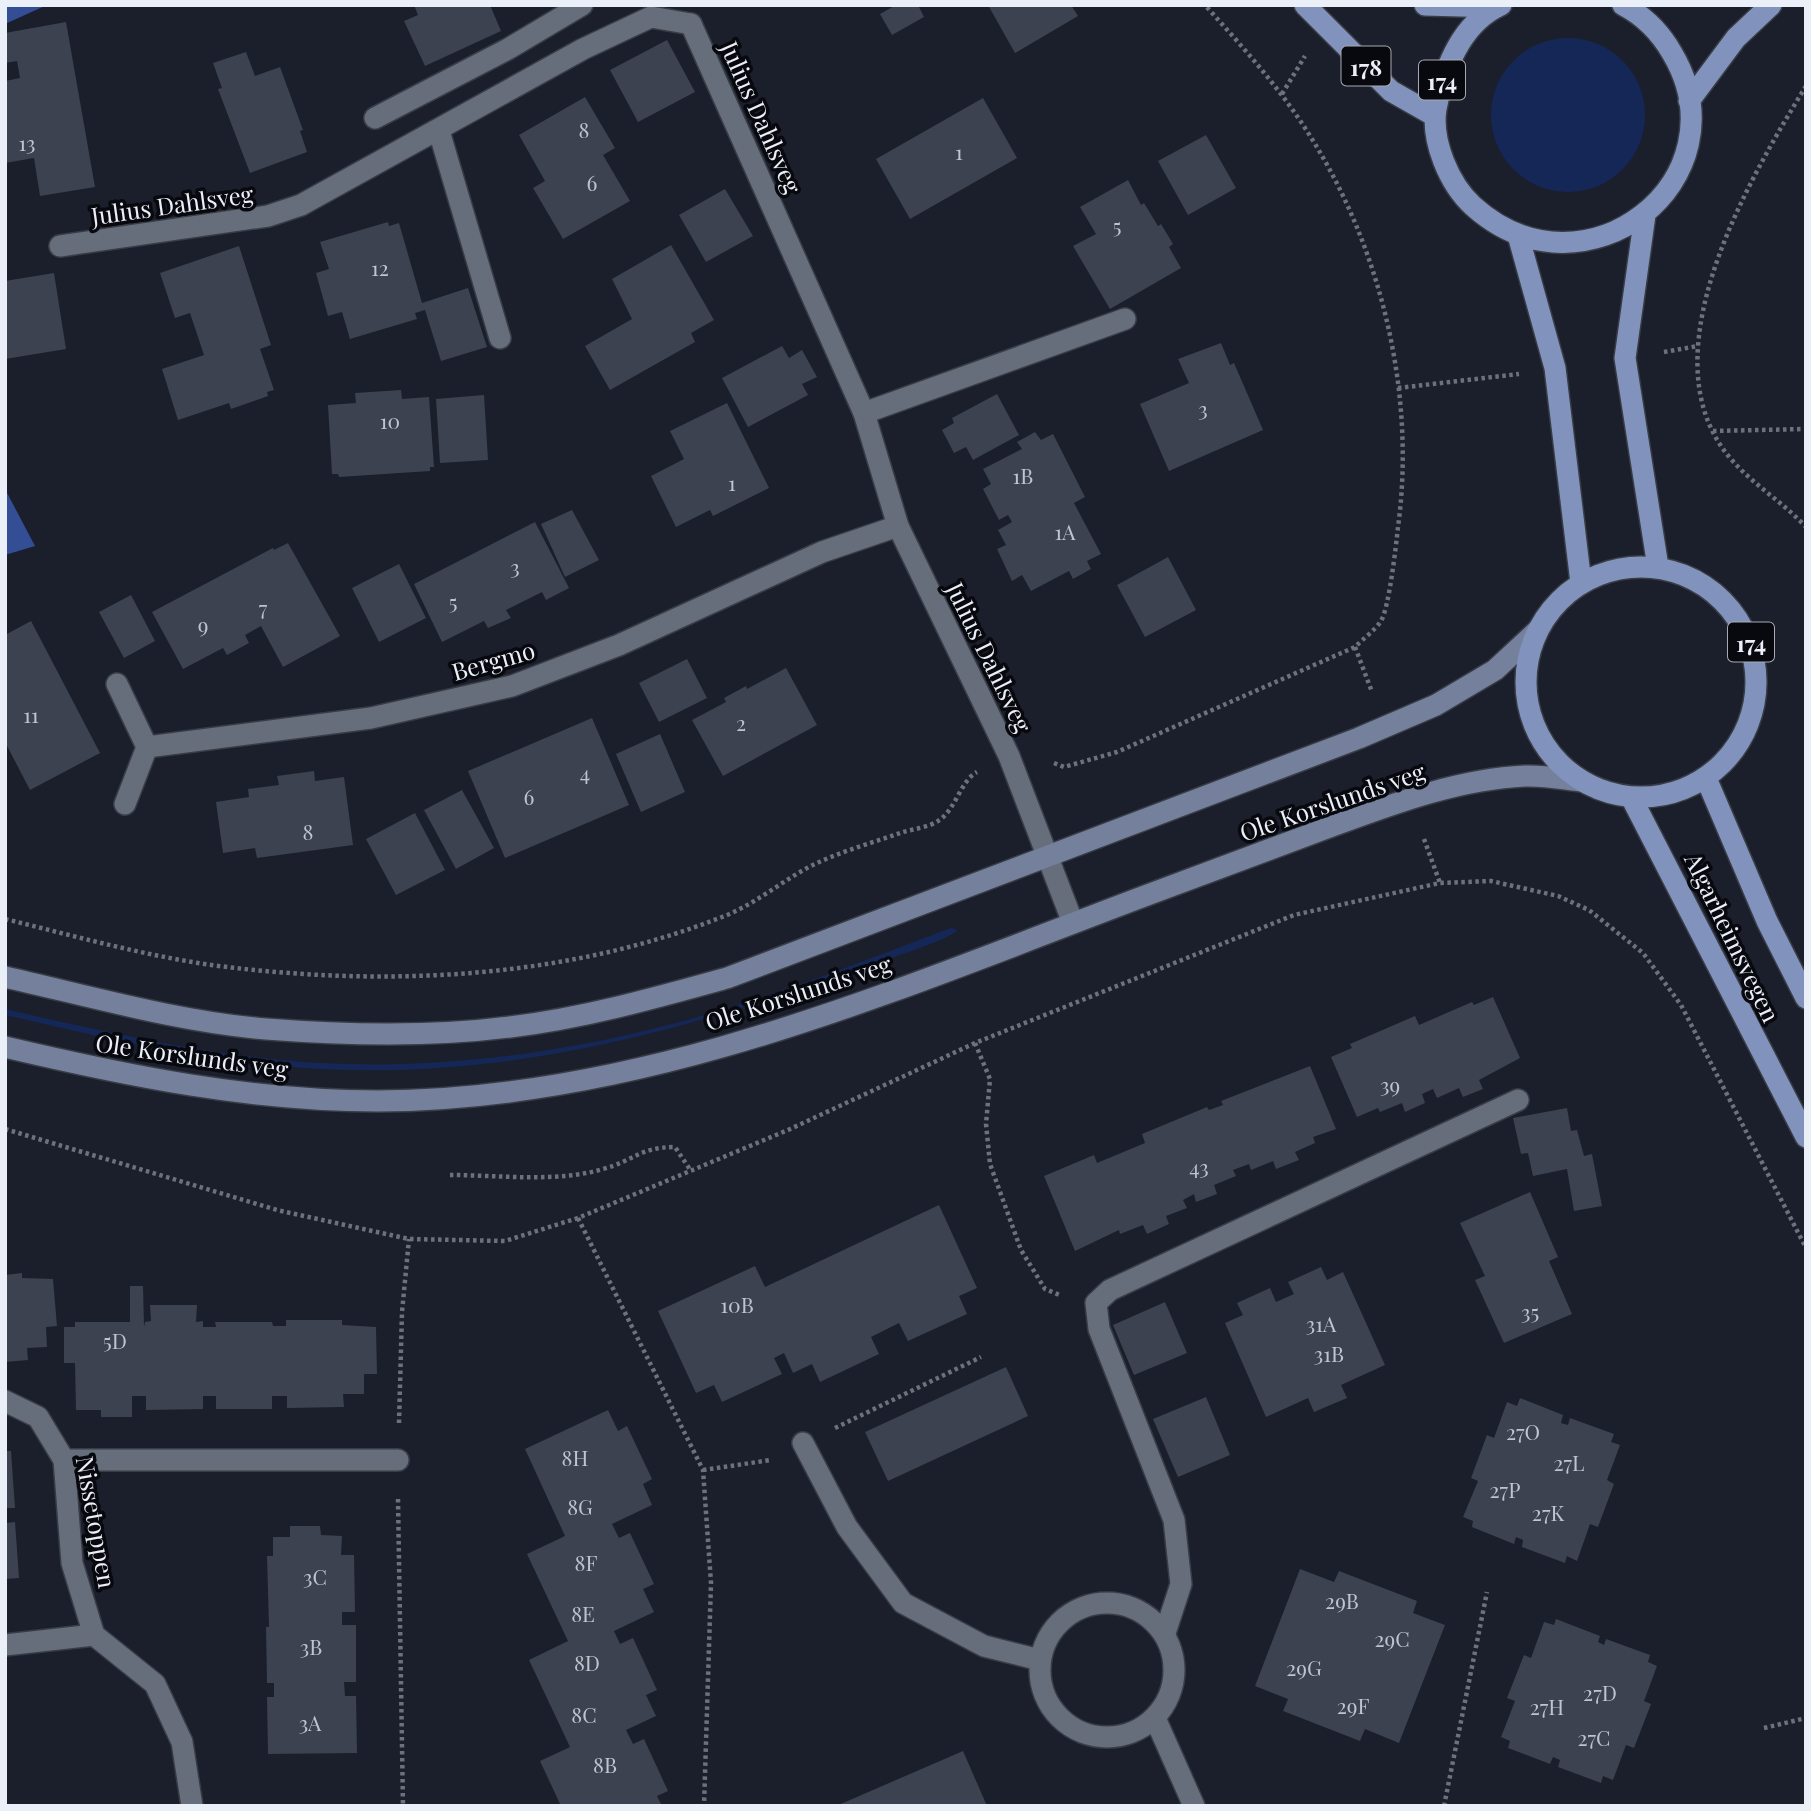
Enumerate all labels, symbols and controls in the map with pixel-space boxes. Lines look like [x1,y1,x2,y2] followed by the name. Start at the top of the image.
[714,35,810,198] street label: Julius Dahlsveg
[1342,46,1390,86] road number: 178
[1419,60,1465,100] road number: 174
[579,115,589,143] house number: 8
[19,128,35,156] house number: 13
[955,137,963,165] house number: 1
[587,168,598,196] house number: 6
[88,177,255,231] street label: Julius Dahlsveg
[1113,211,1121,239] house number: 5
[371,253,389,281] house number: 12
[1198,394,1208,422] house number: 3
[380,406,400,434] house number: 10
[1013,461,1033,489] house number: 1B
[728,468,736,496] house number: 1
[1055,517,1076,545] house number: 1A
[510,552,520,580] house number: 3
[939,576,1040,738] street label: Julius Dahlsveg
[449,587,457,615] house number: 5
[259,593,268,621] house number: 7
[198,610,208,638] house number: 9
[1728,622,1774,662] road number: 174
[448,633,538,687] street label: Bergmo
[23,700,39,728] house number: 11
[736,708,746,736] house number: 2
[1235,754,1429,848] street label: Ole Korslunds veg
[580,758,590,786] house number: 4
[524,782,535,810] house number: 6
[303,817,313,845] house number: 8
[1678,846,1788,1027] street label: Algarheimsvegen
[701,947,896,1037] street label: Ole Korslunds veg
[94,1026,291,1084] street label: Ole Korslunds veg
[1380,1070,1400,1098] house number: 39
[1189,1152,1209,1180] house number: 43
[720,1290,754,1318] house number: 10B
[1521,1297,1539,1325] house number: 35
[1306,1309,1337,1337] house number: 31A
[103,1326,127,1354] house number: 5D
[1314,1339,1344,1367] house number: 31B
[1506,1417,1540,1445] house number: 27O
[562,1443,589,1471] house number: 8H
[1554,1448,1584,1476] house number: 27L
[70,1454,124,1590] street label: Nissetoppen
[1490,1475,1520,1503] house number: 27P
[567,1492,593,1520] house number: 8G
[1532,1498,1564,1526] house number: 27K
[575,1548,597,1576] house number: 8F
[303,1562,327,1590] house number: 3C
[1325,1586,1359,1614] house number: 29B
[571,1599,595,1627] house number: 8E
[1374,1624,1410,1652] house number: 29C
[300,1632,322,1660] house number: 3B
[574,1648,600,1676] house number: 8D
[1286,1653,1322,1681] house number: 29G
[1583,1678,1617,1706] house number: 27D
[1337,1691,1369,1719] house number: 29F
[1530,1692,1564,1720] house number: 27H
[571,1700,597,1728] house number: 8C
[299,1708,322,1736] house number: 3A
[1577,1723,1611,1751] house number: 27C
[593,1750,617,1778] house number: 8B

